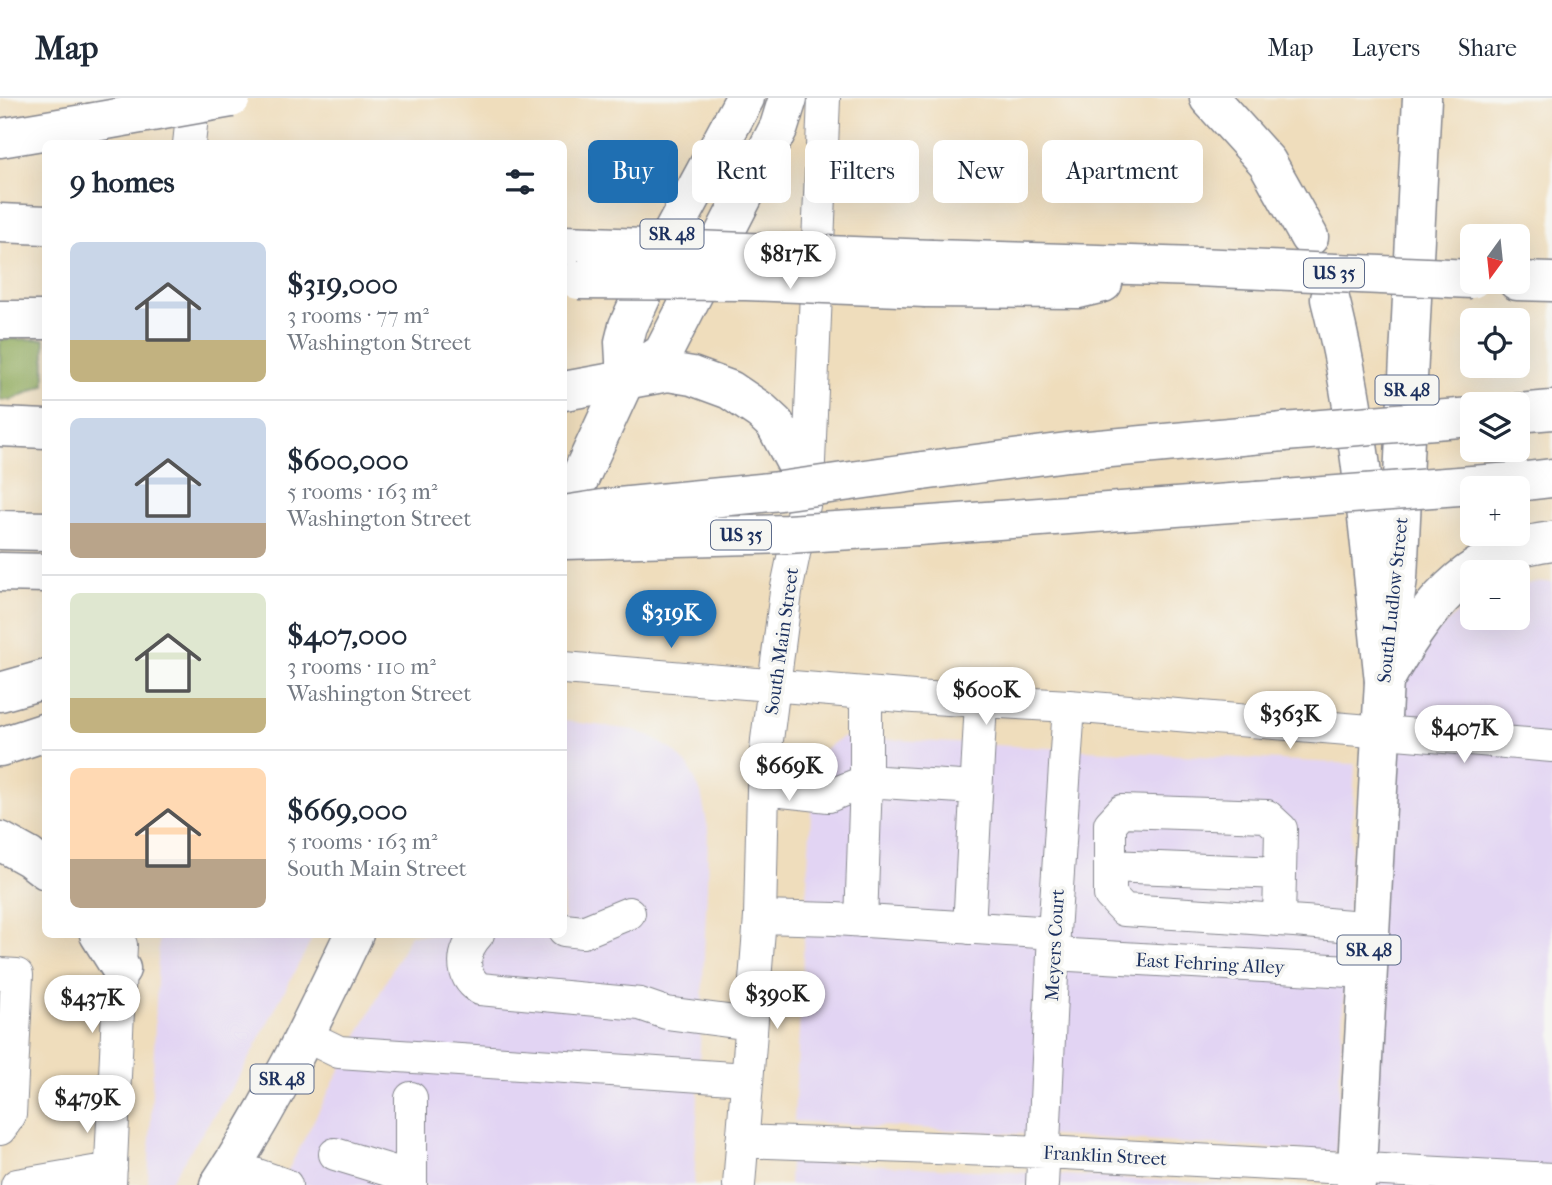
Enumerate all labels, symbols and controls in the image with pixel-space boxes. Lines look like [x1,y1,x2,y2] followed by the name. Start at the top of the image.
[35,29,98,68] text: Map
[1268,34,1314,62] text: Map
[1352,34,1420,62] text: Layers
[1458,34,1517,62] text: Share
[588,140,678,203] chip: Buy
[692,140,791,203] chip: Rent
[805,140,919,203] chip: Filters
[933,140,1028,203] chip: New
[1042,140,1203,203] chip: Apartment
[501,163,539,201] icon: filters
[70,165,175,200] text: 9 homes
[640,219,704,248] road number: SR 48
[1460,224,1530,294] north arrow
[1460,224,1530,630] map controls
[741,232,839,291] pin: $817K
[760,240,820,267] text: $817K
[1304,258,1364,288] road number: US 35
[287,267,398,302] text: $319,000
[126,270,210,354] icon: home
[287,302,429,329] text: 3 rooms · 77 m²
[1460,308,1530,378] button: locate
[287,329,471,356] text: Washington Street
[1376,376,1438,404] road number: SR 48
[1460,392,1530,462] button: layers
[287,443,409,478] text: $600,000
[126,446,210,530] icon: home
[1460,476,1530,546] button: +
[287,478,437,505] text: 5 rooms · 163 m²
[287,505,471,532] text: Washington Street
[1373,516,1413,684] street label: South Ludlow Street
[711,520,771,550] road number: US 35
[1460,560,1530,630] button: −
[761,566,803,716] street label: South Main Street
[622,590,720,650] pin: $319K
[641,599,701,626] text: $319K
[287,618,408,653] text: $407,000
[126,621,210,705] icon: home
[287,653,436,680] text: 3 rooms · 110 m²
[937,668,1035,727] pin: $600K
[952,676,1020,703] text: $600K
[287,680,471,707] text: Washington Street
[1241,692,1339,751] pin: $363K
[1260,700,1320,727] text: $363K
[1415,706,1513,765] pin: $407K
[1431,714,1497,741] text: $407K
[740,744,838,803] pin: $669K
[756,752,822,779] text: $669K
[287,793,408,828] text: $669,000
[126,796,210,880] icon: home
[287,828,437,855] text: 5 rooms · 163 m²
[287,855,467,882] text: South Main Street
[1041,888,1069,1002] street label: Meyers Court
[1338,936,1400,964] road number: SR 48
[1135,949,1286,979] street label: East Fehring Alley
[728,972,826,1031] pin: $390K
[43,976,141,1035] pin: $437K
[745,980,809,1007] text: $390K
[60,984,124,1011] text: $437K
[250,1064,314,1094] road number: SR 48
[38,1076,136,1135] pin: $479K
[54,1084,120,1111] text: $479K
[1042,1142,1168,1170] street label: Franklin Street

